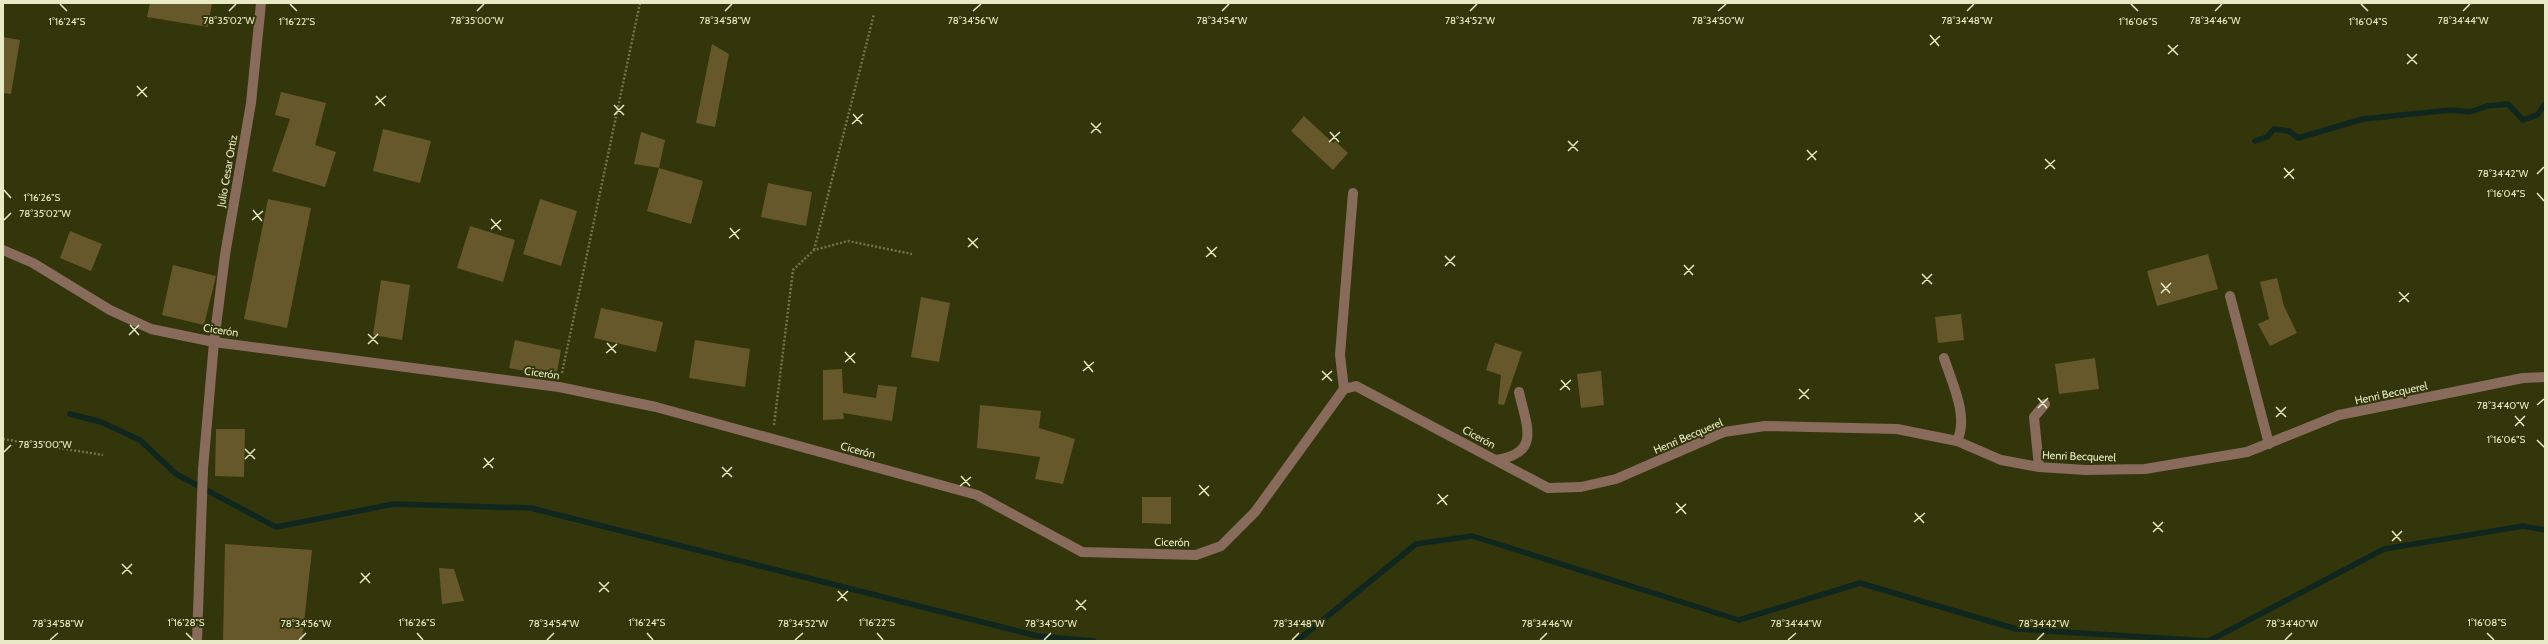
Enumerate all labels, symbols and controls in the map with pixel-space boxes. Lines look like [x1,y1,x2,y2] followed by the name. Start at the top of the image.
[203,14,255,27] text: 78°35'02"W
[450,14,504,27] text: 78°35'00"W
[700,14,751,27] text: 78°34'58"W
[948,14,999,27] text: 78°34'56"W
[1197,14,1248,27] text: 78°34'54"W
[1445,14,1496,27] text: 78°34'52"W
[1692,14,1744,27] text: 78°34'50"W
[1941,14,1993,27] text: 78°34'48"W
[2190,14,2241,27] text: 78°34'46"W
[2438,14,2489,27] text: 78°34'44"W
[49,15,86,28] text: 1°16'24"S
[279,15,315,28] text: 1°16'22"S
[2119,15,2157,28] text: 1°16'06"S
[2349,15,2387,28] text: 1°16'04"S
[214,134,240,209] street label: Julio Cesar Ortiz
[2478,167,2529,180] text: 78°34'42"W
[2487,187,2525,200] text: 1°16'04"S
[24,191,61,204] text: 1°16'26"S
[19,207,71,220] text: 78°35'02"W
[202,320,240,340] street label: Cicerón
[523,364,561,382] street label: Cicerón
[2353,378,2429,408] street label: Henri Becquerel
[2477,399,2530,412] text: 78°34'40"W
[1651,415,1725,457] street label: Henri Becquerel
[1460,422,1498,452] street label: Cicerón
[2487,433,2525,446] text: 1°16'06"S
[18,438,72,451] text: 78°35'00"W
[839,439,877,461] street label: Cicerón
[2042,448,2117,464] street label: Henri Becquerel
[1154,535,1190,549] street label: Cicerón
[167,616,205,629] text: 1°16'28"S
[399,616,436,629] text: 1°16'26"S
[629,616,666,629] text: 1°16'24"S
[859,616,895,629] text: 1°16'22"S
[2468,616,2507,629] text: 1°16'08"S
[33,617,84,630] text: 78°34'58"W
[281,617,332,630] text: 78°34'56"W
[529,617,580,630] text: 78°34'54"W
[778,617,829,630] text: 78°34'52"W
[1025,617,1077,630] text: 78°34'50"W
[1273,617,1325,630] text: 78°34'48"W
[1522,617,1573,630] text: 78°34'46"W
[1771,617,1822,630] text: 78°34'44"W
[2019,617,2070,630] text: 78°34'42"W
[2266,617,2319,630] text: 78°34'40"W

